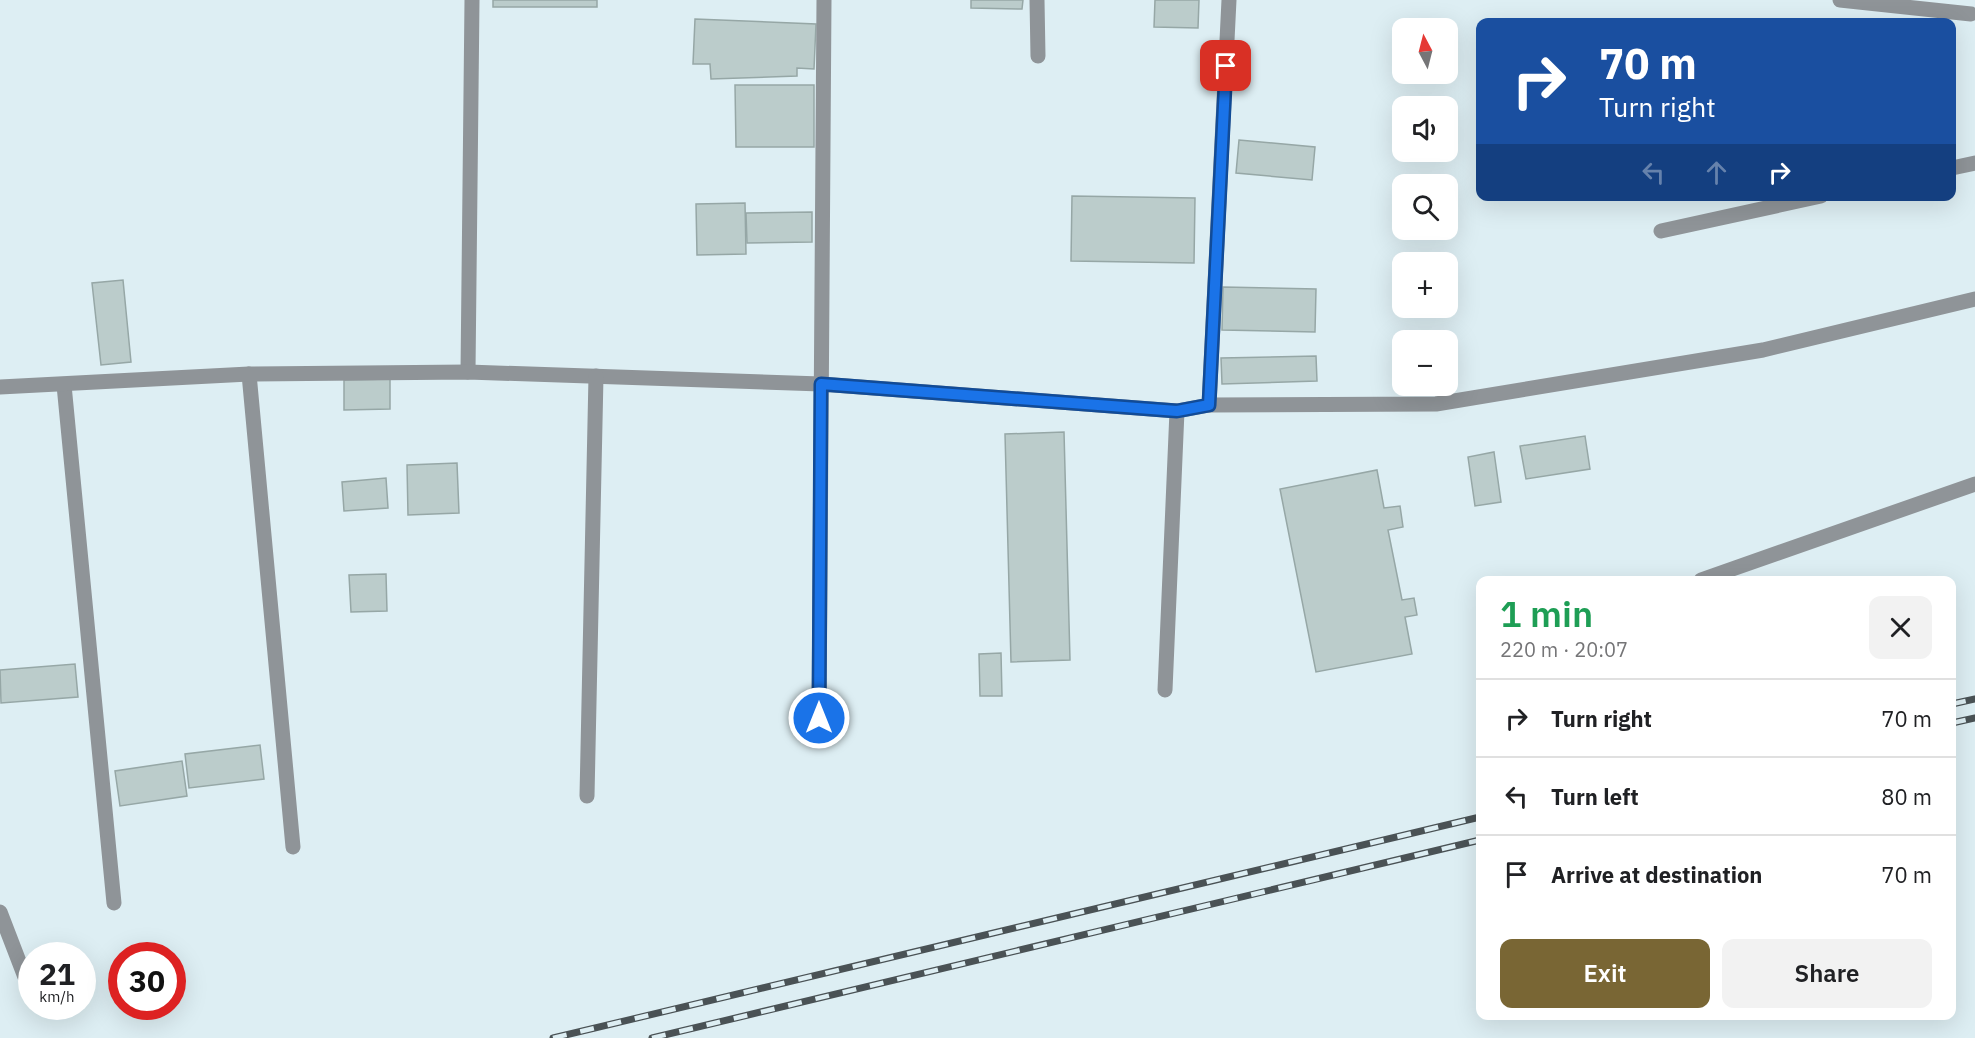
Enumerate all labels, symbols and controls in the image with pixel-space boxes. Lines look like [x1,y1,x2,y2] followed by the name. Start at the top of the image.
[1392,18,1458,84] north arrow
[1392,18,1458,396] map controls
[1599,36,1697,91] text: 70 m
[1200,40,1251,91] pin
[1500,42,1578,120] icon: right
[1209,49,1242,82] icon: arrive
[1599,89,1716,124] text: Turn right
[1392,96,1458,162] button: sound
[1637,156,1670,189] icon: left
[1700,156,1733,189] icon: ahead
[1763,156,1796,189] icon: right
[1392,174,1458,240] button: search
[1392,252,1458,318] button: +
[1392,330,1458,396] button: −
[1500,590,1593,637] text: 1 min
[1869,596,1932,659] button: close
[1500,636,1628,663] text: 220 m · 20:07
[787,686,851,750] position arrow
[1500,702,1533,735] icon: right
[1551,704,1652,733] text: Turn right
[1881,704,1932,733] text: 70 m
[1500,780,1533,813] icon: left
[1551,782,1639,811] text: Turn left
[1881,782,1932,811] text: 80 m
[1500,858,1533,891] icon: arrive
[1551,860,1762,889] text: Arrive at destination
[1881,860,1932,889] text: 70 m
[1500,939,1710,1008] button: Exit
[1722,939,1932,1008] button: Share
[108,942,186,1020] speed limit sign: 30
[39,954,75,993] text: 21
[39,987,75,1006] text: km/h

